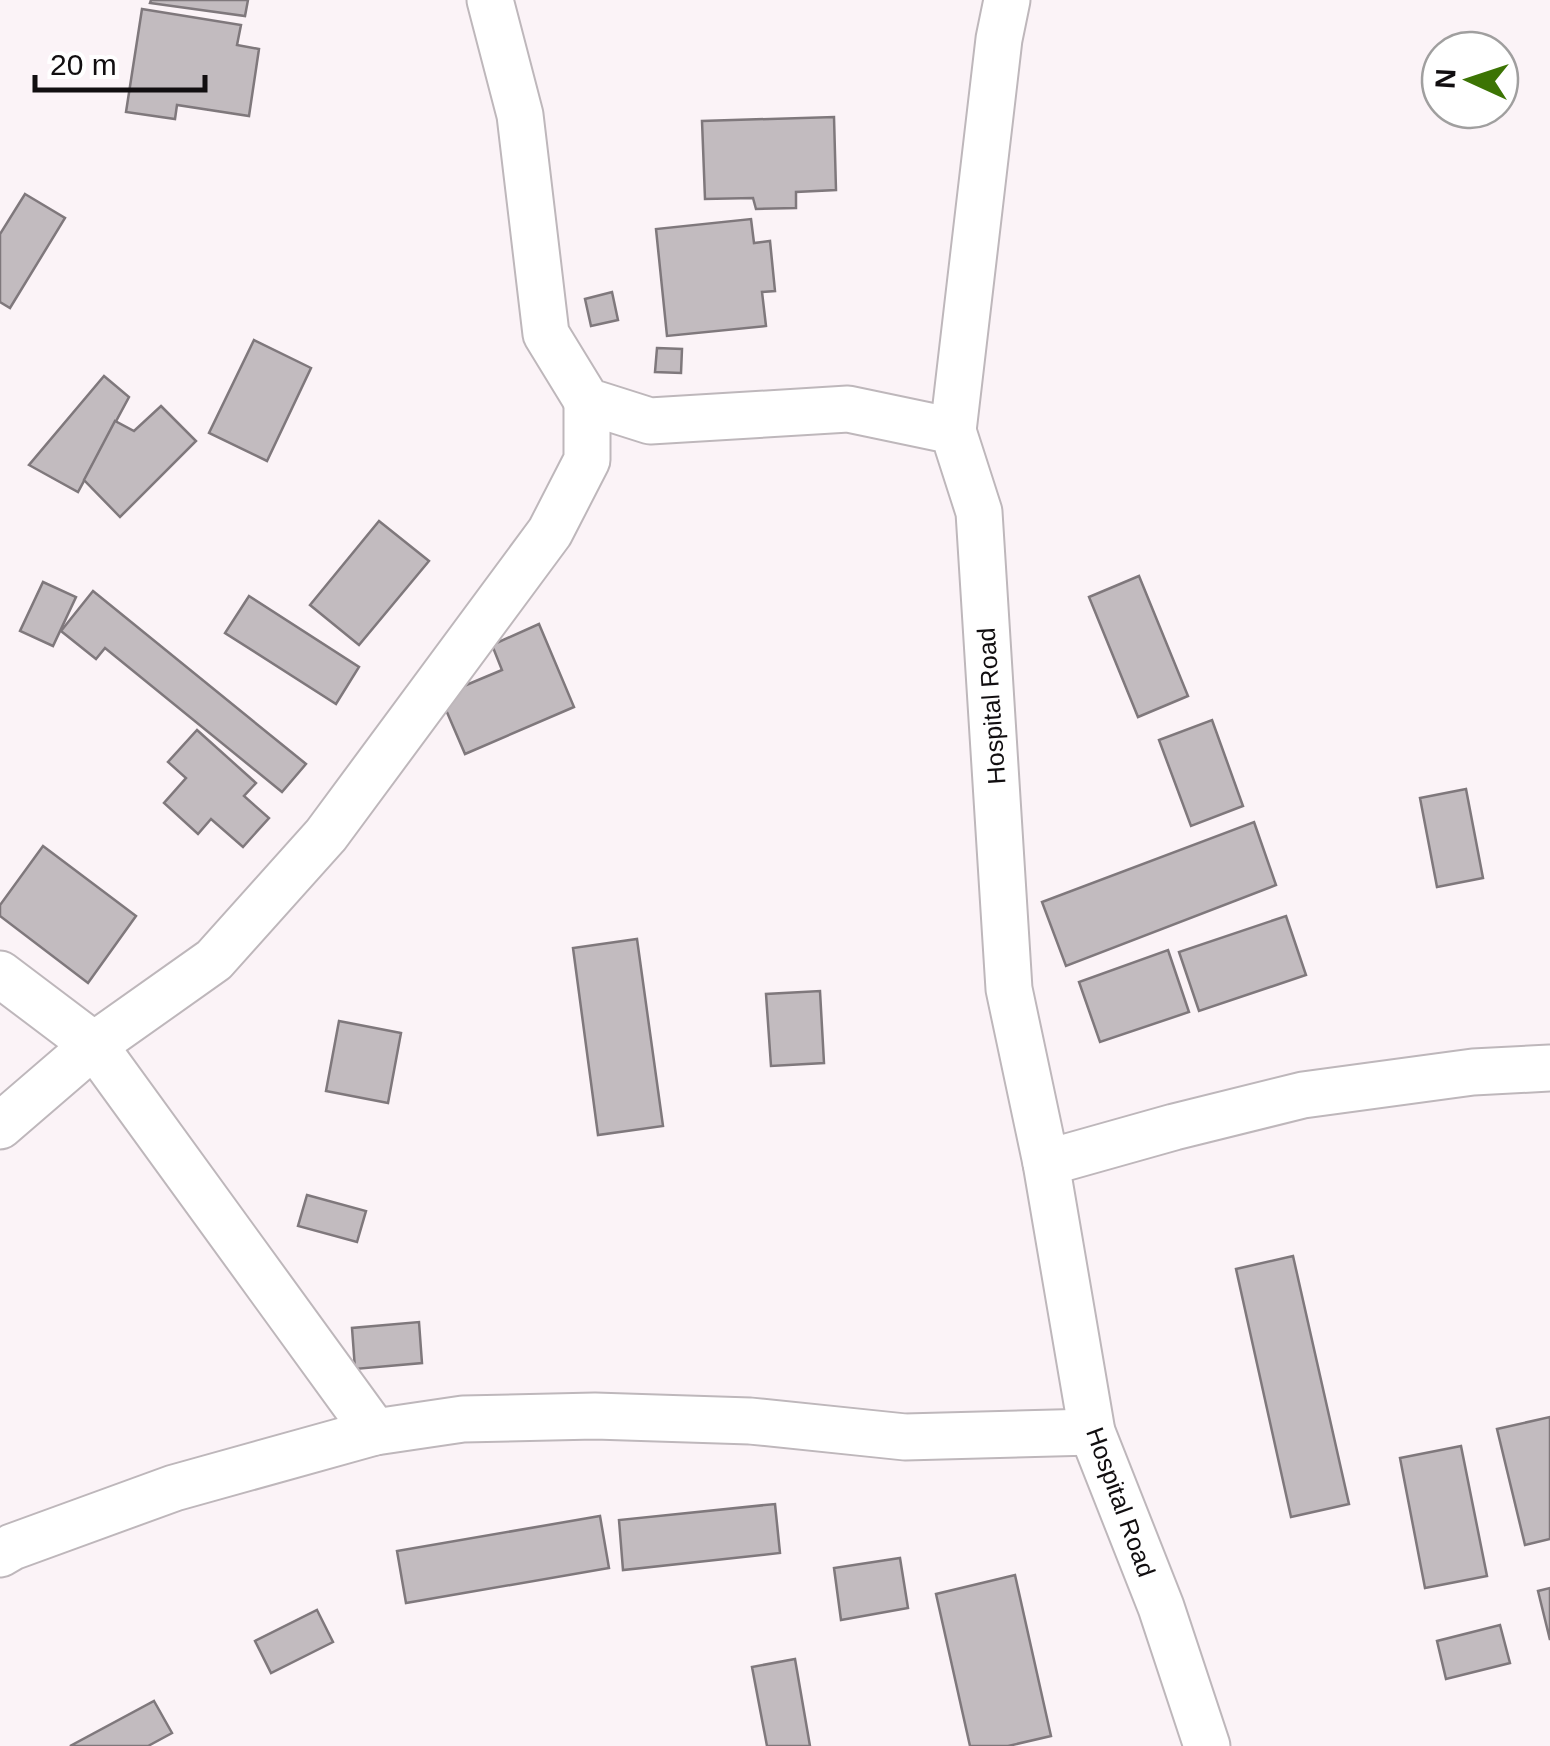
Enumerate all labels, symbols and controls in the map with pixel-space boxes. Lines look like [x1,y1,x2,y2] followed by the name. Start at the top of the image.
[35,30,205,92] scale bar
[1420,30,1520,130] north arrow
[50,48,117,81] text: 20 m
[1430,68,1462,90] text: N
[972,627,1010,785] street label: Hospital Road
[1081,1423,1161,1581] street label: Hospital Road

